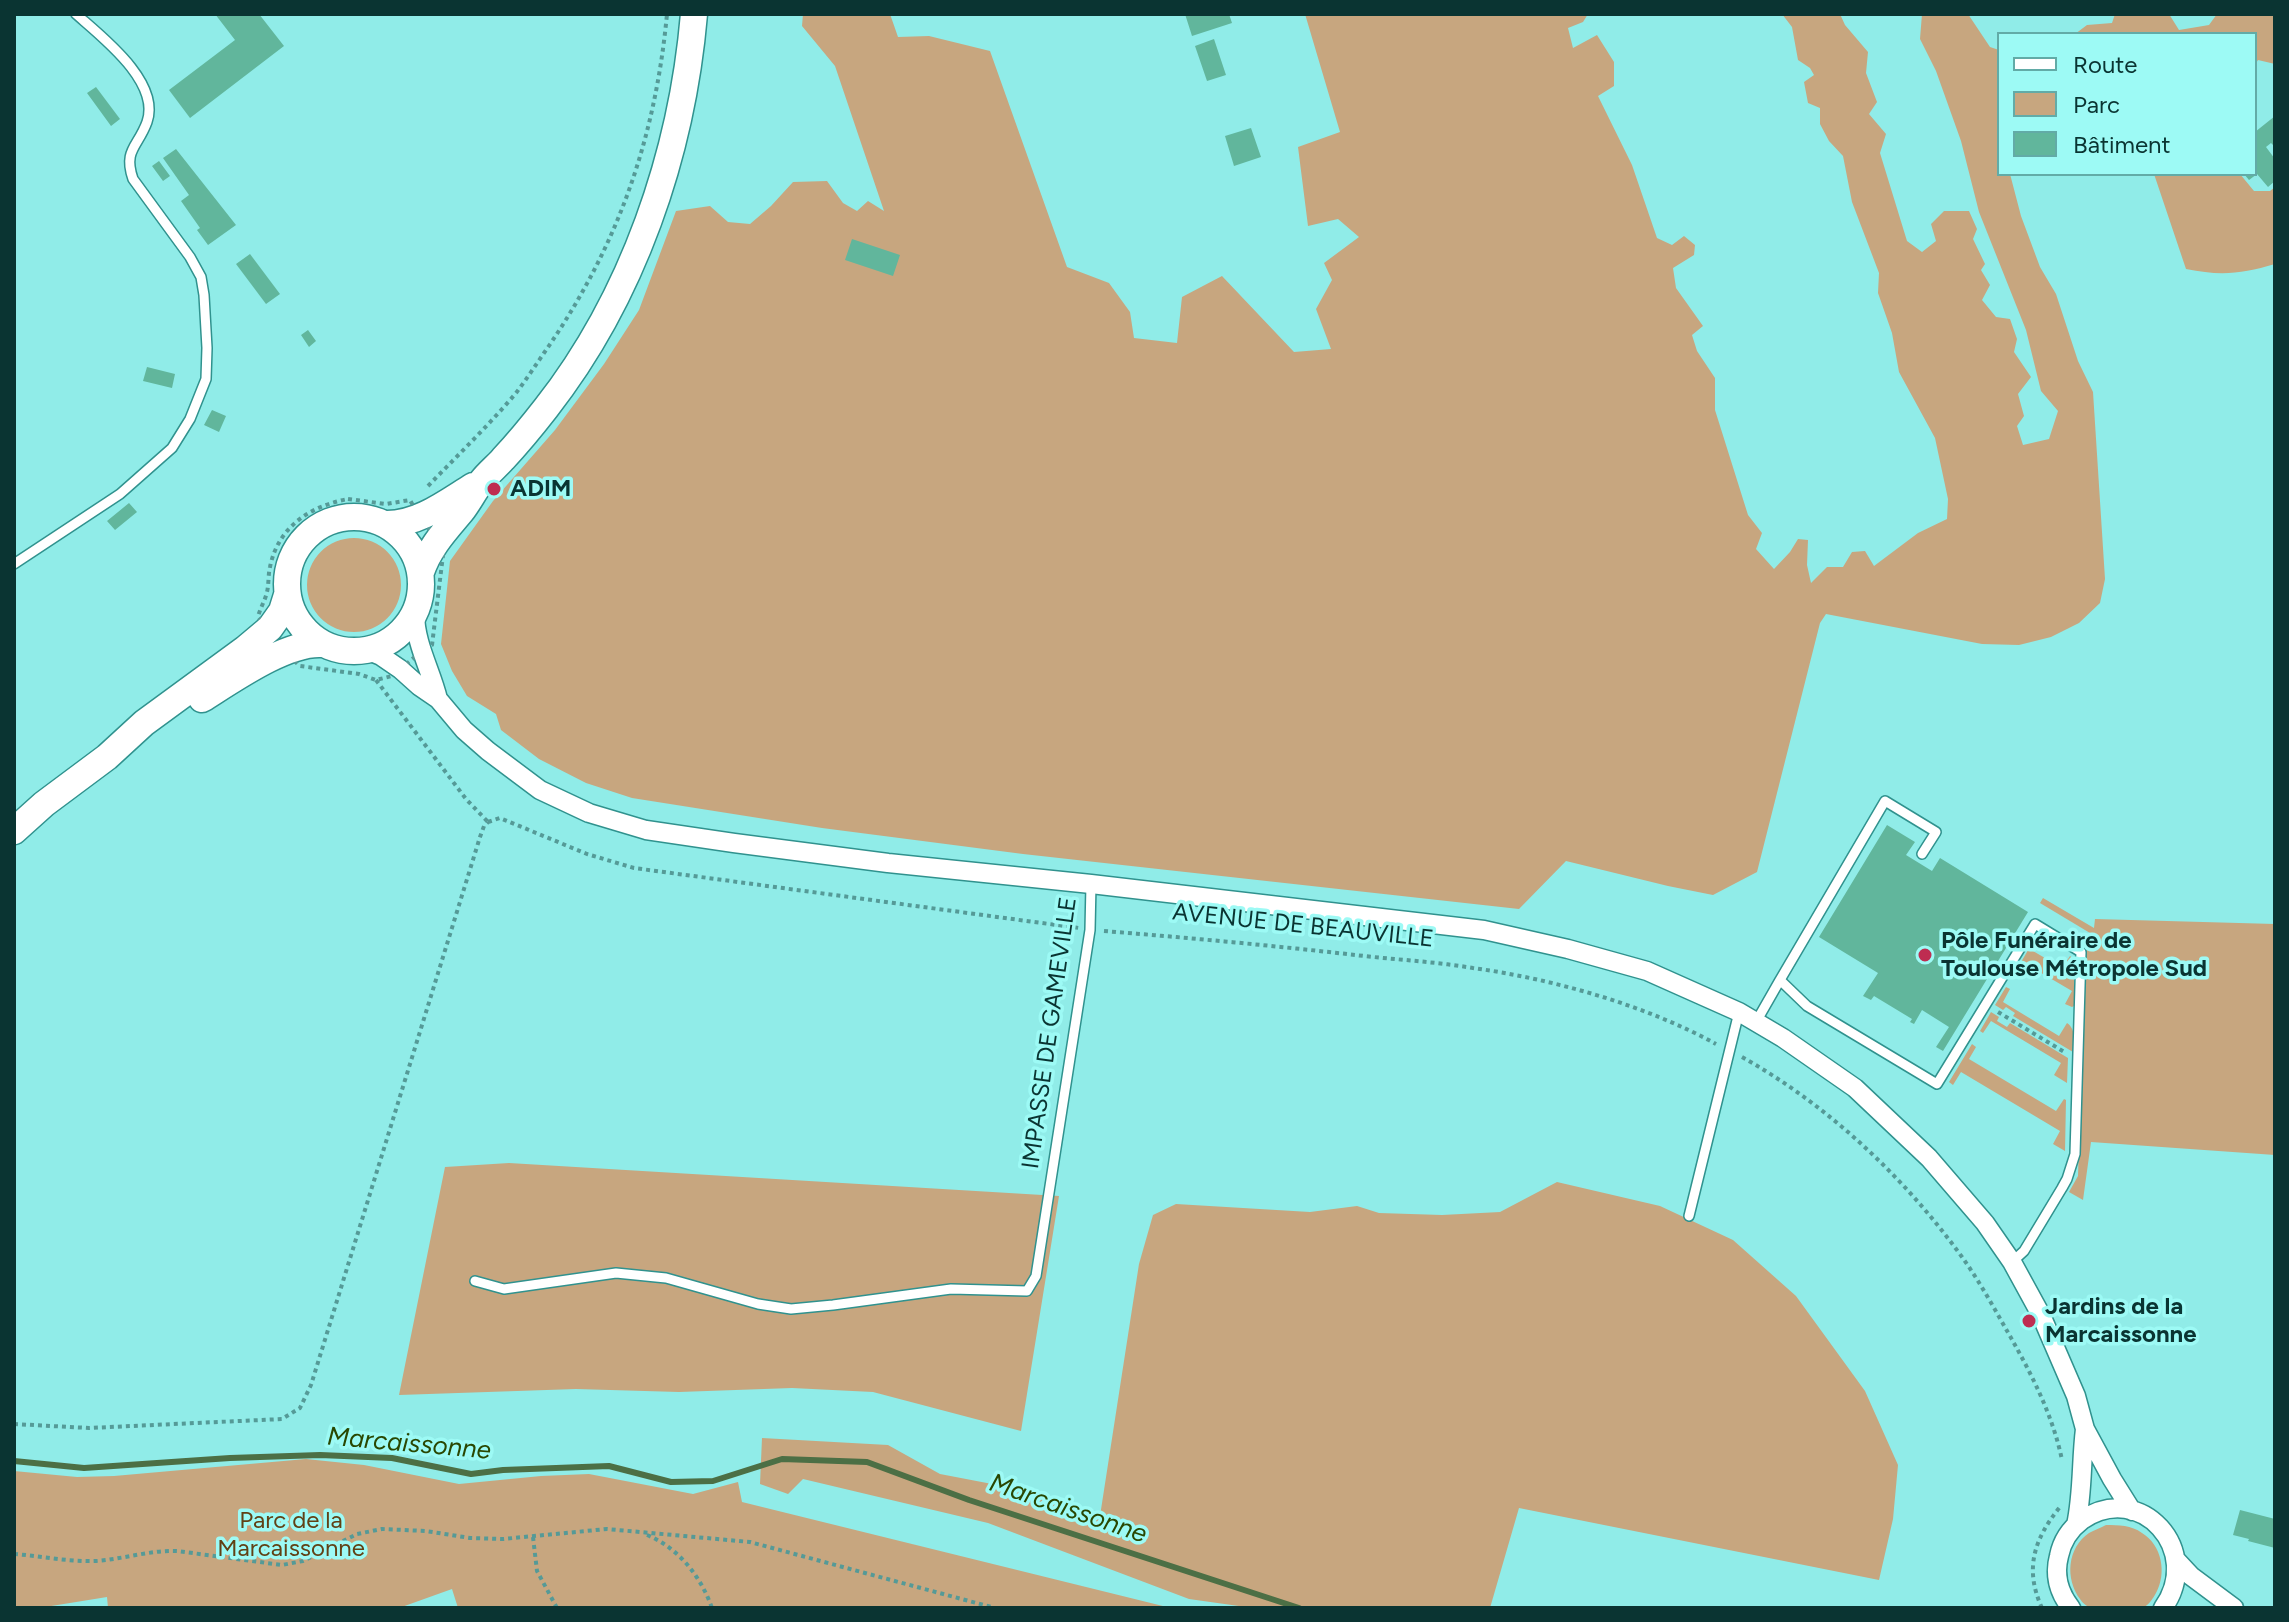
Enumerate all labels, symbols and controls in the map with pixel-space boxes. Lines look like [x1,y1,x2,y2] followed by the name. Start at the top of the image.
[1997,32,2257,176] legend
[2073,50,2137,79] text: Route
[2073,90,2120,119] text: Parc
[2073,130,2171,159] text: Bâtiment
[510,475,571,503] place label: ADIM
[485,480,503,498] marker: ADIM
[1017,895,1083,1171] street label: IMPASSE DE GAMEVILLE
[1171,898,1435,954] street label: AVENUE DE BEAUVILLE
[1941,927,2207,983] place label: Pôle Funéraire de Toulouse Métropole Sud
[1916,946,1934,964] marker: Pôle Funéraire de Toulouse Métropole Sud
[2045,1293,2196,1349] place label: Jardins de la Marcaissonne
[2020,1312,2038,1330] marker: Jardins de la Marcaissonne
[326,1421,492,1467] water label: Marcaissonne
[985,1468,1151,1550] water label: Marcaissonne
[217,1507,365,1563] park label: Parc de la Marcaissonne

